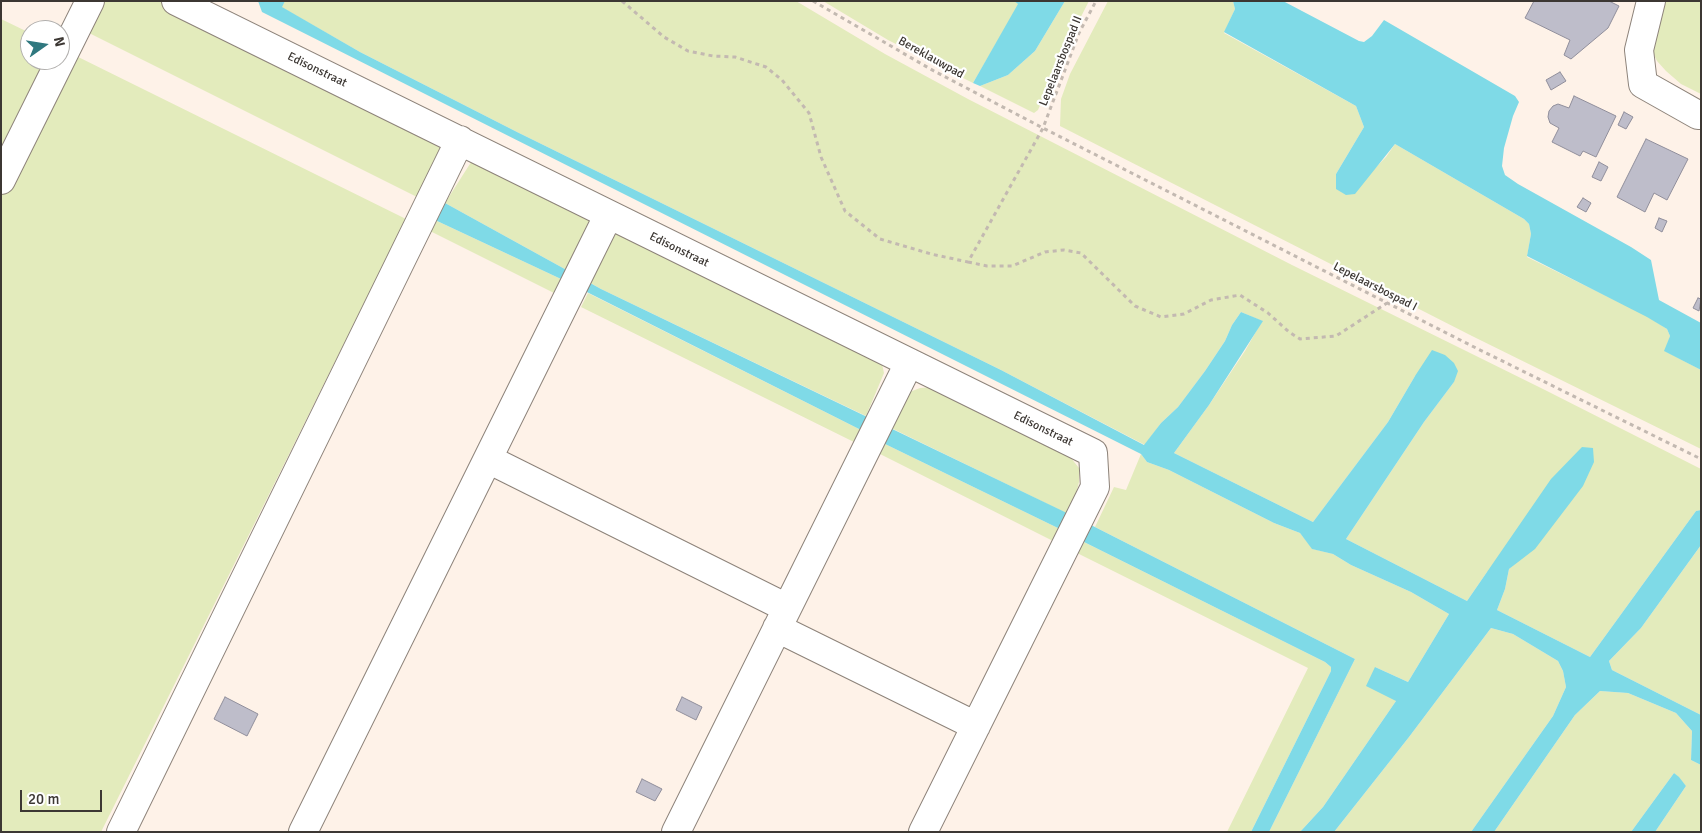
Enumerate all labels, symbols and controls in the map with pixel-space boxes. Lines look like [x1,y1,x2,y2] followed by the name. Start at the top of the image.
[1036,14,1086,108] street label: Lepelaarsbospad II
[20,20,70,70] north arrow
[896,34,966,82] street label: Bereklauwpad
[50,35,69,48] text: N
[285,49,349,91] street label: Edisonstraat
[647,229,711,271] street label: Edisonstraat
[1331,260,1419,314] street label: Lepelaarsbospad I
[1011,408,1075,450] street label: Edisonstraat
[22,780,105,812] scale bar
[28,790,59,808] text: 20 m

